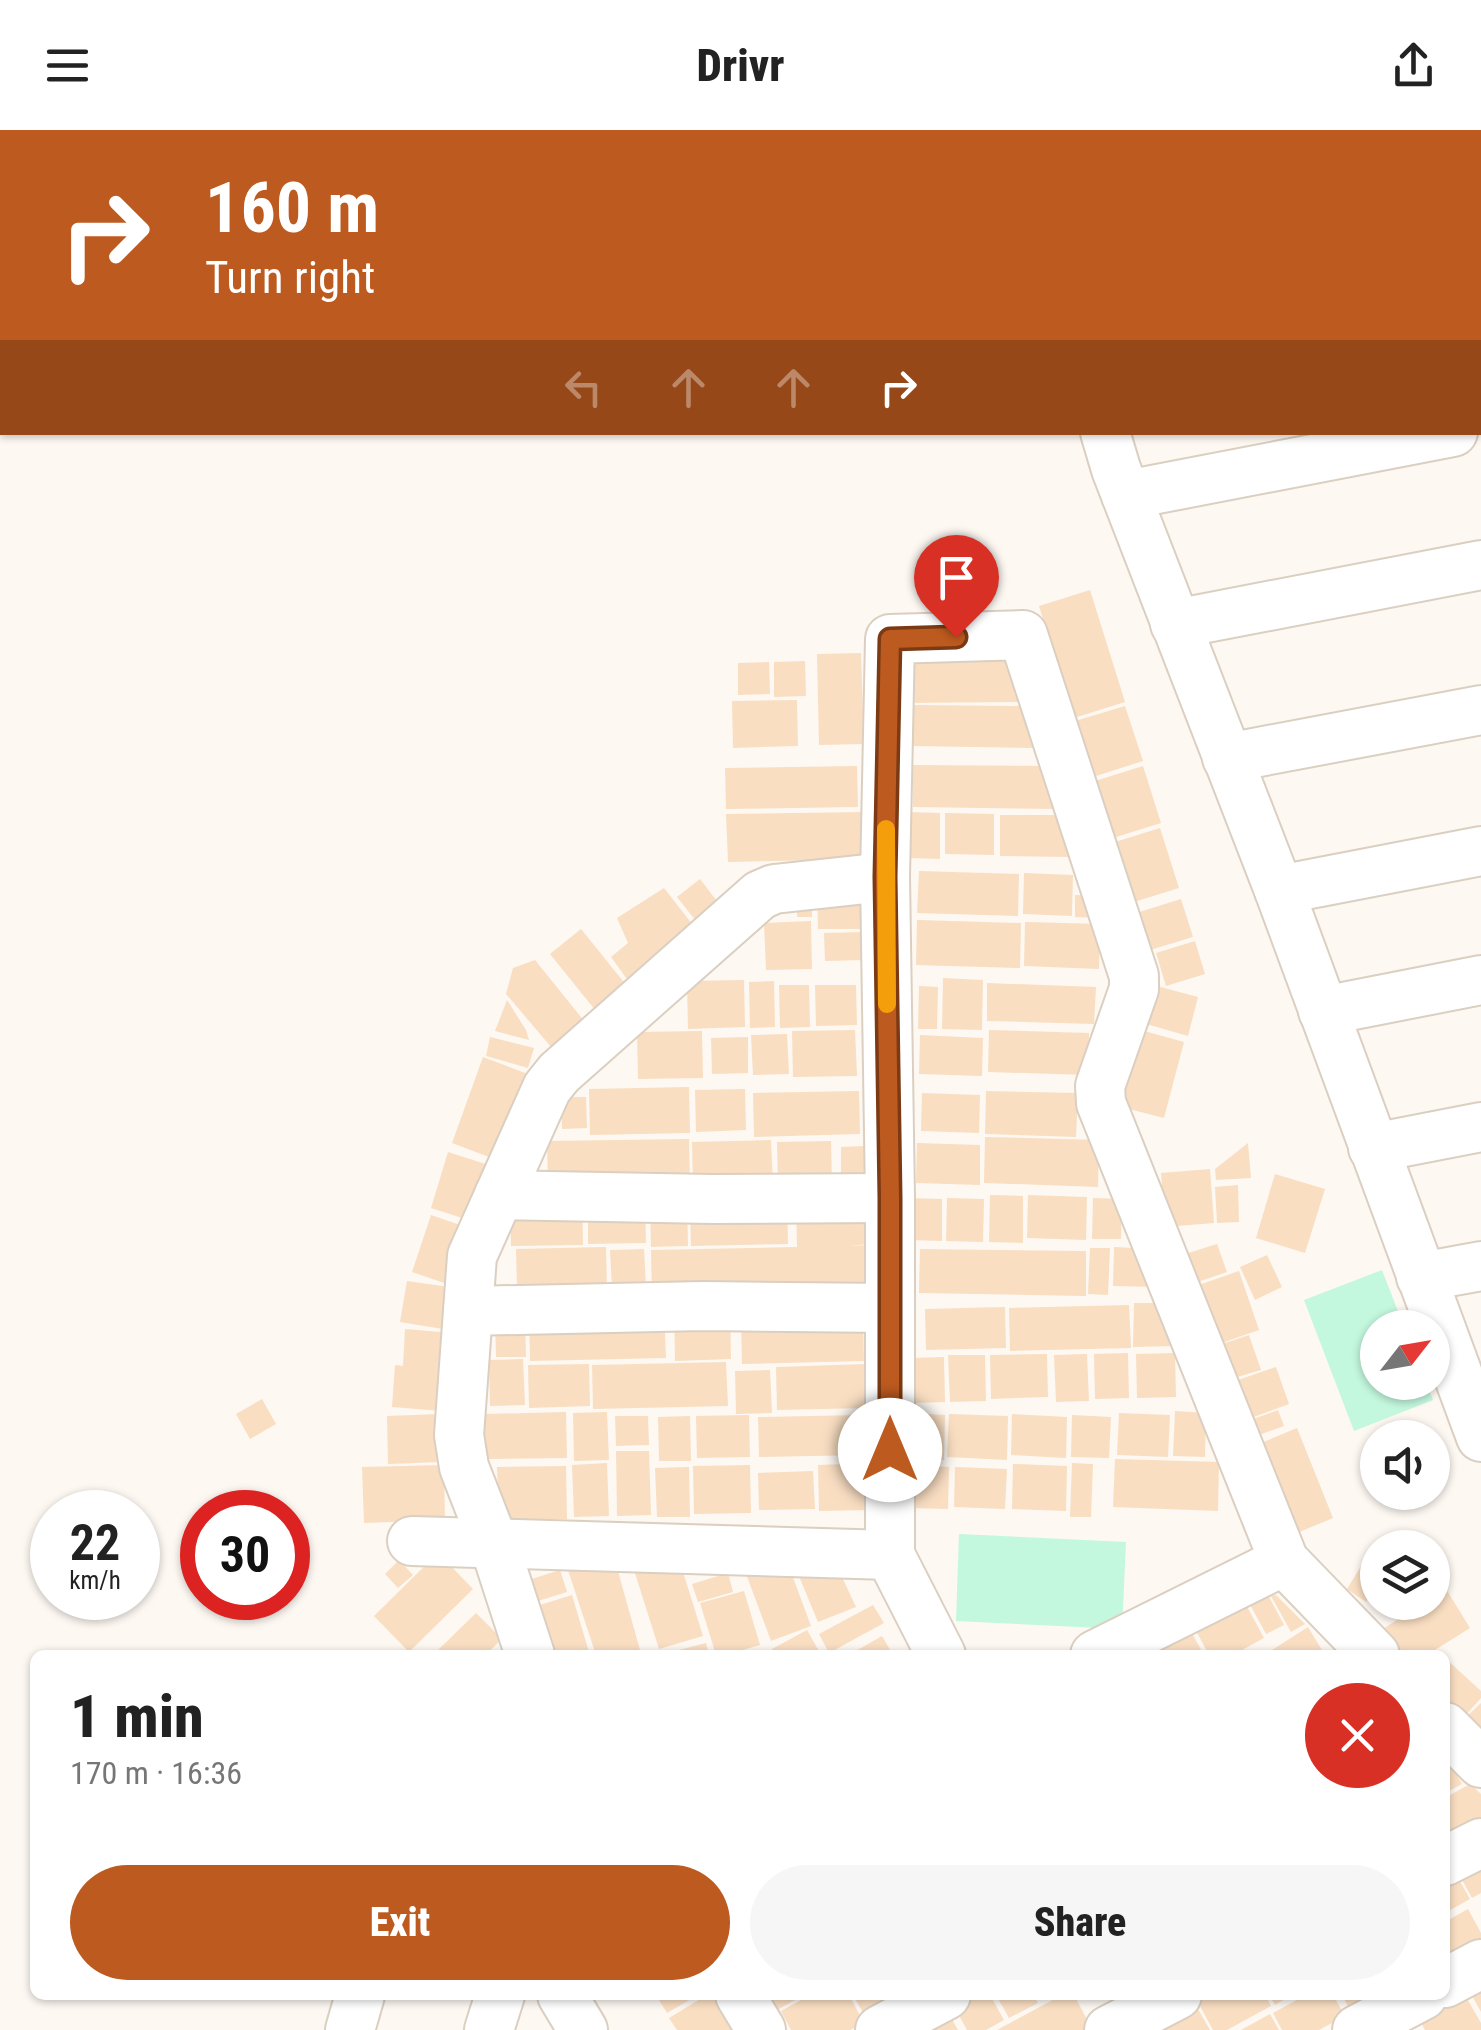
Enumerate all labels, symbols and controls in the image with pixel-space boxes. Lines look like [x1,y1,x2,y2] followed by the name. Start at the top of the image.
[40,38,95,93] icon: menu
[1386,38,1441,93] icon: share
[697,39,784,92] text: Drivr
[205,167,379,249] text: 160 m
[40,170,170,300] icon: right
[205,251,375,304] text: Turn right
[556,360,611,415] icon: left
[661,360,716,415] icon: ahead
[766,360,821,415] icon: ahead
[871,360,926,415] icon: right
[914,535,999,638] pin
[929,550,984,605] icon: arrive
[1360,1310,1450,1400] north arrow
[1360,1310,1450,1620] map controls
[838,1398,942,1502] position arrow
[1360,1420,1450,1510] button: sound
[180,1490,310,1620] speed limit sign: 30
[70,1514,120,1572] text: 22
[1360,1530,1450,1620] button: layers
[69,1566,121,1595] text: km/h
[70,1681,204,1752] text: 1 min
[1305,1683,1410,1788] button: close
[70,1754,242,1792] text: 170 m · 16:36
[70,1865,730,1980] button: Exit
[750,1865,1410,1980] button: Share

